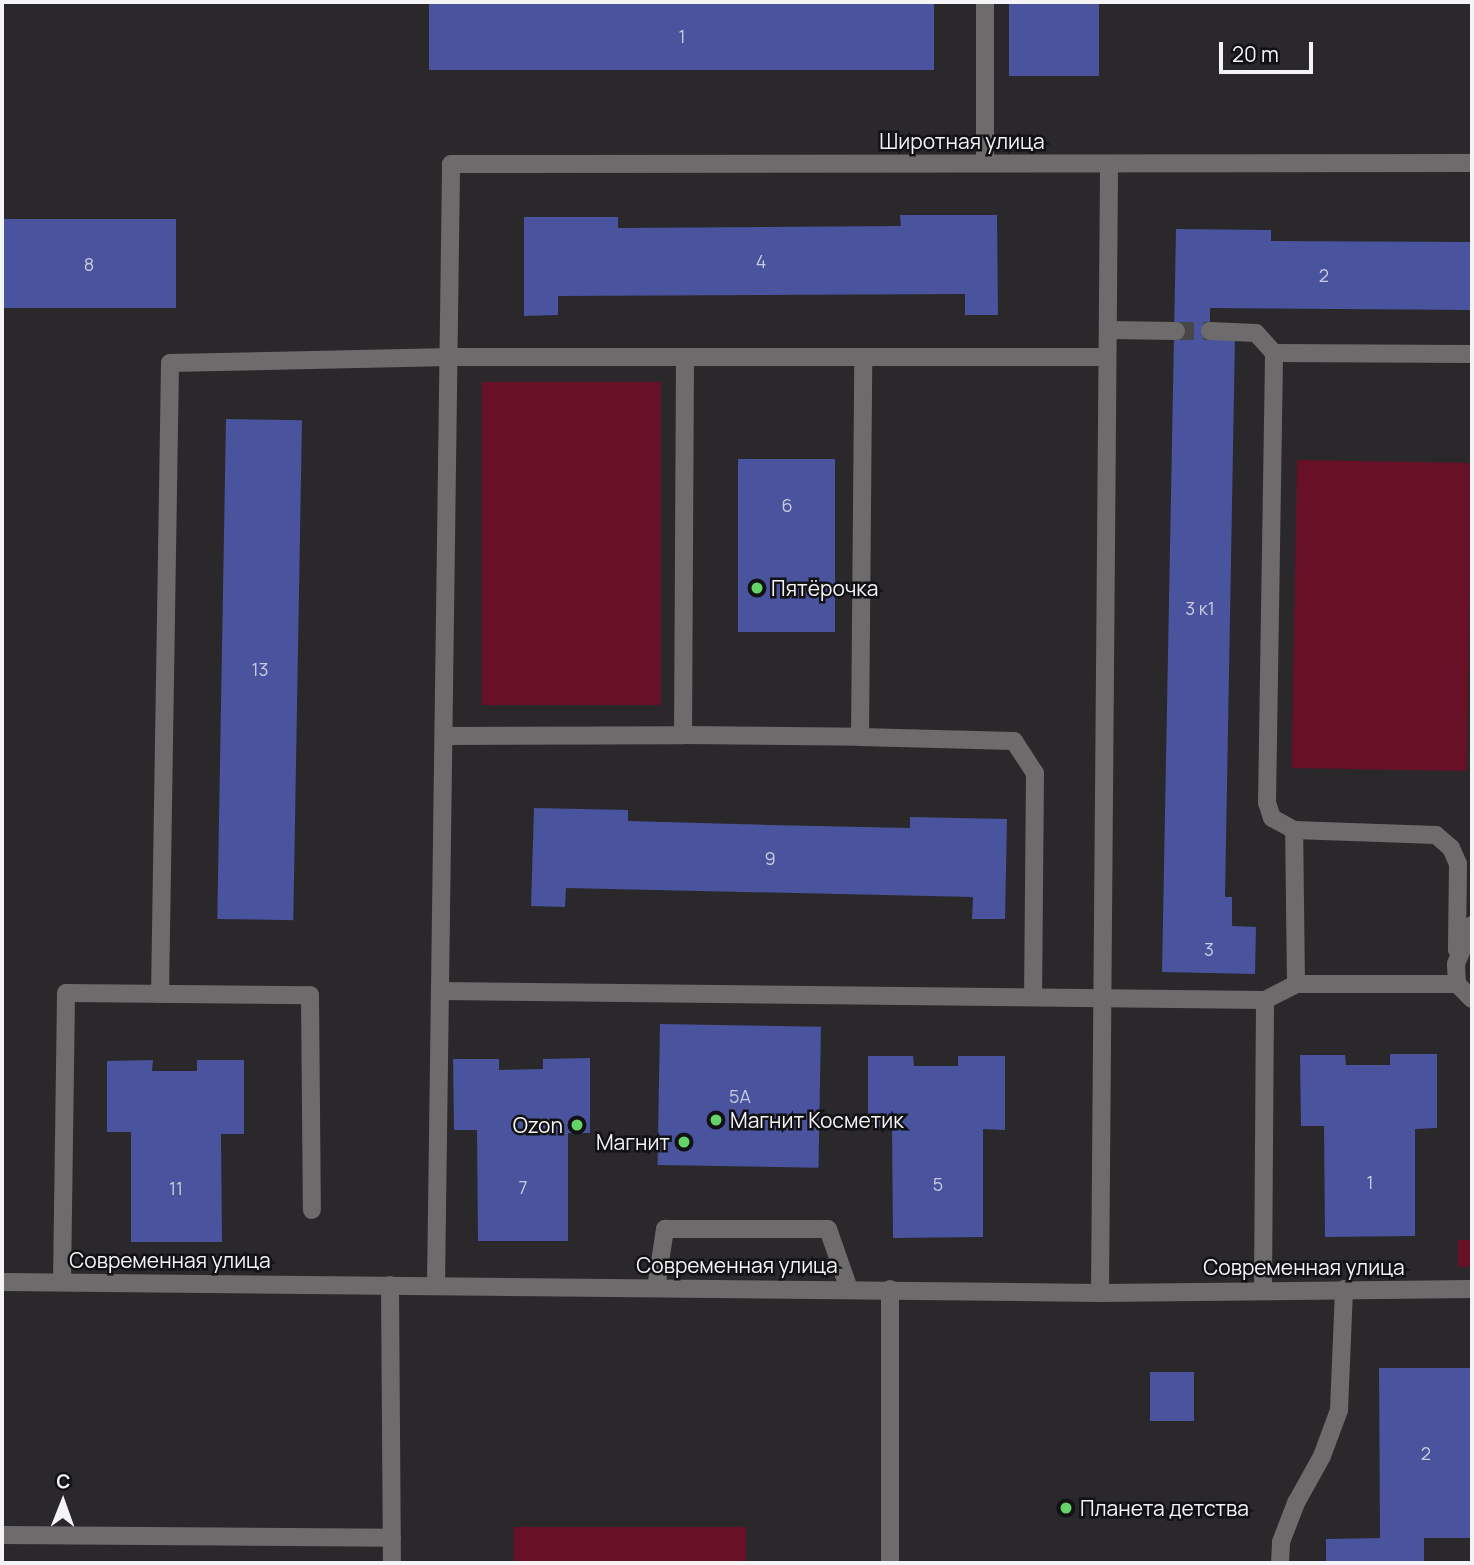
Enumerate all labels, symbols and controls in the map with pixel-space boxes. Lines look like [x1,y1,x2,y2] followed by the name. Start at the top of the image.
[678,25,686,47] house number: 1
[1222,28,1316,72] scale bar
[1232,40,1279,68] text: 20 m
[879,128,1045,154] street label: Широтная улица
[756,250,766,272] house number: 4
[84,253,94,275] house number: 8
[1319,264,1329,286] house number: 2
[781,494,793,516] house number: 6
[771,575,878,601] place label: Пятёрочка
[749,580,765,596] marker: Пятёрочка
[1185,597,1215,619] house number: 3 к1
[252,658,268,680] house number: 13
[764,847,776,869] house number: 9
[1204,938,1214,960] house number: 3
[729,1085,751,1107] house number: 5А
[730,1107,904,1133] place label: Магнит Косметик
[513,1112,563,1138] place label: Ozon
[708,1112,724,1128] marker: Магнит Косметик
[569,1117,585,1133] marker: Ozon
[596,1129,670,1155] place label: Магнит
[676,1134,692,1150] marker: Магнит
[1366,1171,1374,1193] house number: 1
[933,1173,943,1195] house number: 5
[518,1176,528,1198] house number: 7
[169,1177,183,1199] house number: 11
[69,1247,271,1273] street label: Современная улица
[636,1252,838,1278] street label: Современная улица
[1203,1254,1405,1280] street label: Современная улица
[1421,1442,1431,1464] house number: 2
[28,1467,98,1537] north arrow
[56,1468,71,1494] text: С
[1080,1495,1249,1521] place label: Планета детства
[1058,1500,1074,1516] marker: Планета детства

